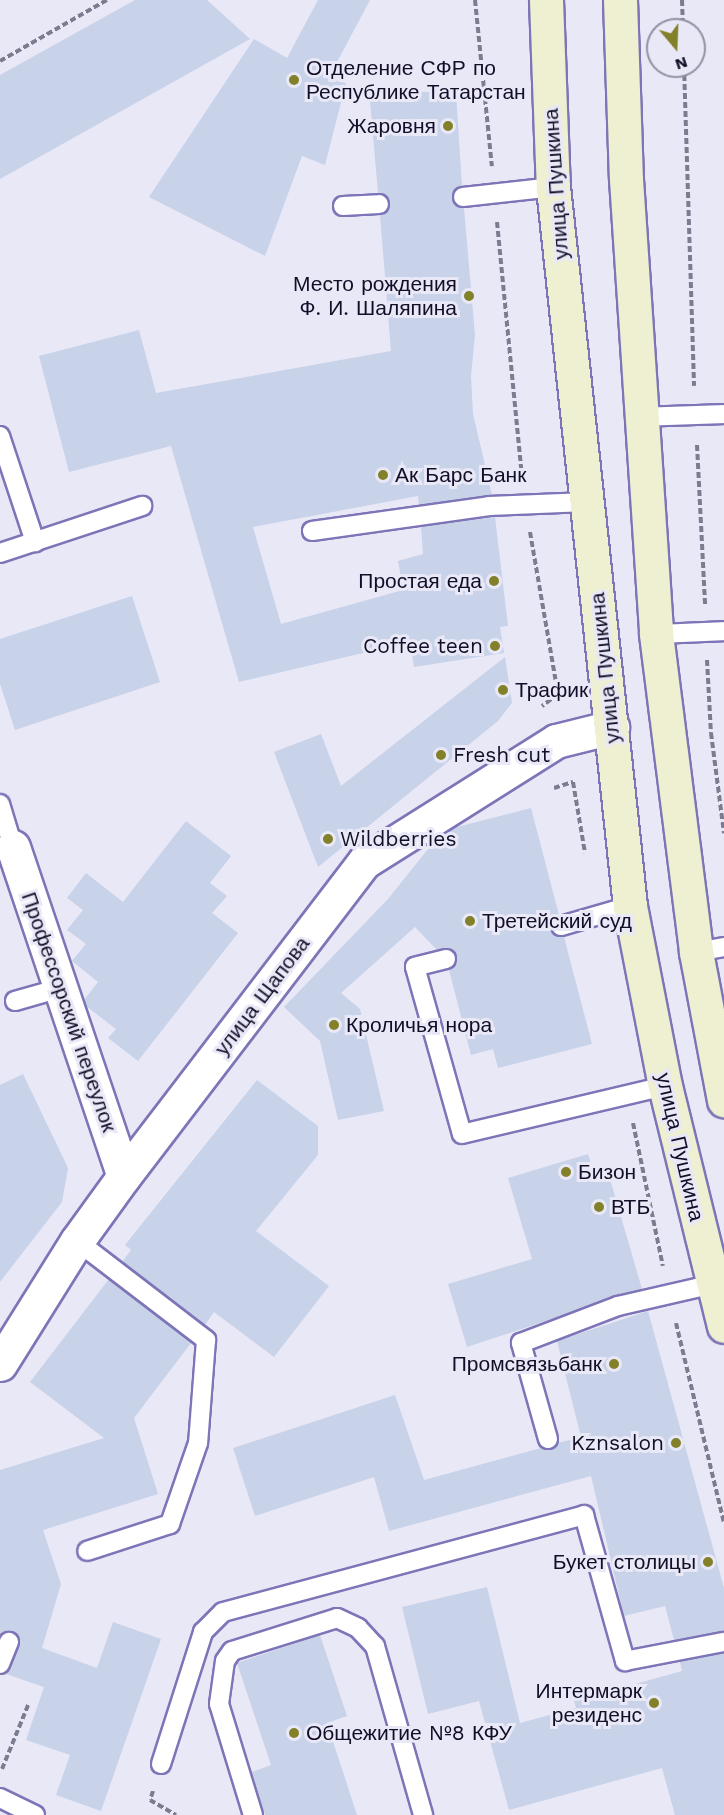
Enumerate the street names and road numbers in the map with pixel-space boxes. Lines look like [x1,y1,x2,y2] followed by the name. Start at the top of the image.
[538,108,574,260] street label: улица Пушкина
[585,591,625,745] street label: улица Пушкина
[16,889,122,1135] street label: Профессорский переулок
[209,932,315,1060] street label: улица Щапова
[651,1070,709,1224] street label: улица Пушкина

